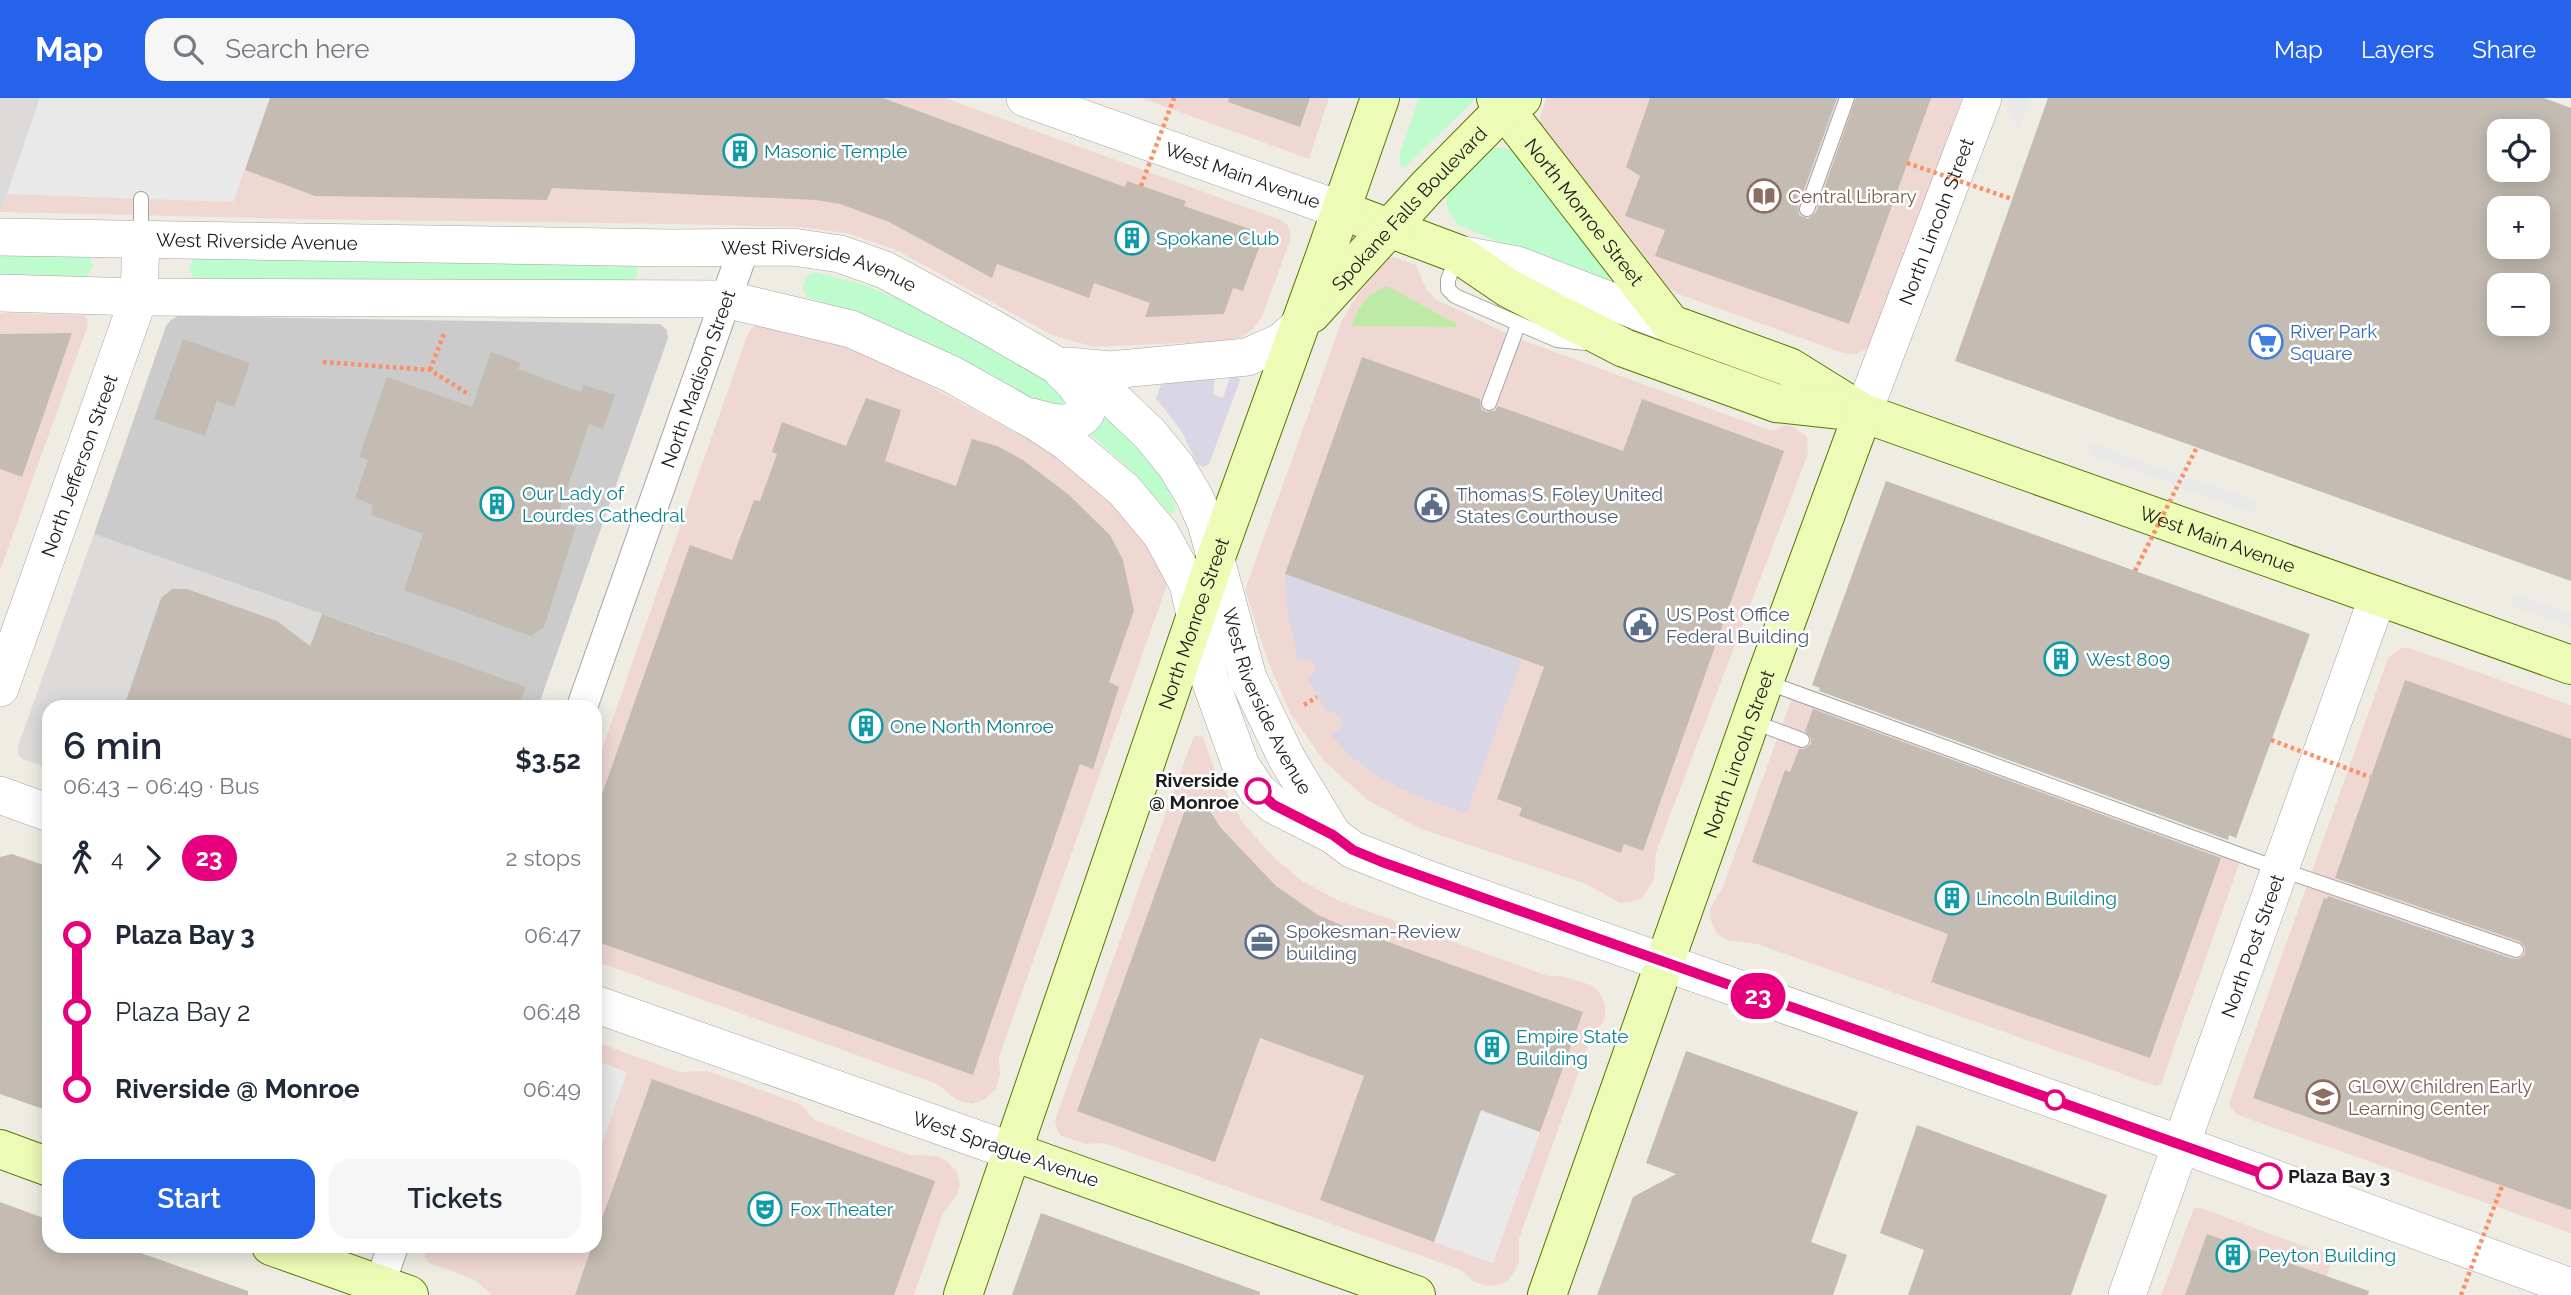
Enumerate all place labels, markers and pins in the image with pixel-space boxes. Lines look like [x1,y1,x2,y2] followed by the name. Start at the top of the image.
[721,132,759,170] building icon: Masonic Temple
[764,140,907,162] place label: Masonic Temple
[1745,177,1783,215] library icon: Central Library
[1788,185,1917,207] place label: Central Library
[1113,219,1151,257] building icon: Spokane Club
[1156,227,1279,249] place label: Spokane Club
[2290,320,2377,364] place label: River Park Square
[2247,323,2285,361] supermarket icon: River Park Square
[522,482,686,526] place label: Our Lady of Lourdes Cathedral
[1456,483,1663,527] place label: Thomas S. Foley United States Courthouse
[478,485,516,523] building icon: Our Lady of Lourdes Cathedral
[1413,486,1451,524] public building icon: Thomas S. Foley United States Courthouse
[1666,603,1809,647] place label: US Post Office Federal Building
[1622,606,1660,644] public building icon: US Post Office Federal Building
[2042,640,2080,678] building icon: West 809
[2086,648,2170,670] place label: West 809
[847,707,885,745] building icon: One North Monroe
[890,715,1054,737] place label: One North Monroe
[1149,769,1239,813] place label: Riverside @ Monroe
[1245,778,1271,804] marker: Riverside @ Monroe
[1933,879,1971,917] building icon: Lincoln Building
[1976,887,2117,909] place label: Lincoln Building
[1286,920,1461,964] place label: Spokesman-Review building
[1243,923,1281,961] office icon: Spokesman-Review building
[1516,1025,1629,1069] place label: Empire State Building
[1473,1028,1511,1066] building icon: Empire State Building
[2348,1075,2532,1119] place label: GLOW Children Early Learning Center
[2304,1078,2342,1116] school or university icon: GLOW Children Early Learning Center
[2045,1090,2065,1110] unlabelled marker
[2256,1163,2282,1189] marker: Plaza Bay 3
[2288,1165,2390,1187] place label: Plaza Bay 3
[746,1190,784,1228] theatre icon: Fox Theater
[790,1198,894,1220] place label: Fox Theater
[2214,1236,2252,1274] building icon: Peyton Building
[2258,1244,2396,1266] place label: Peyton Building

